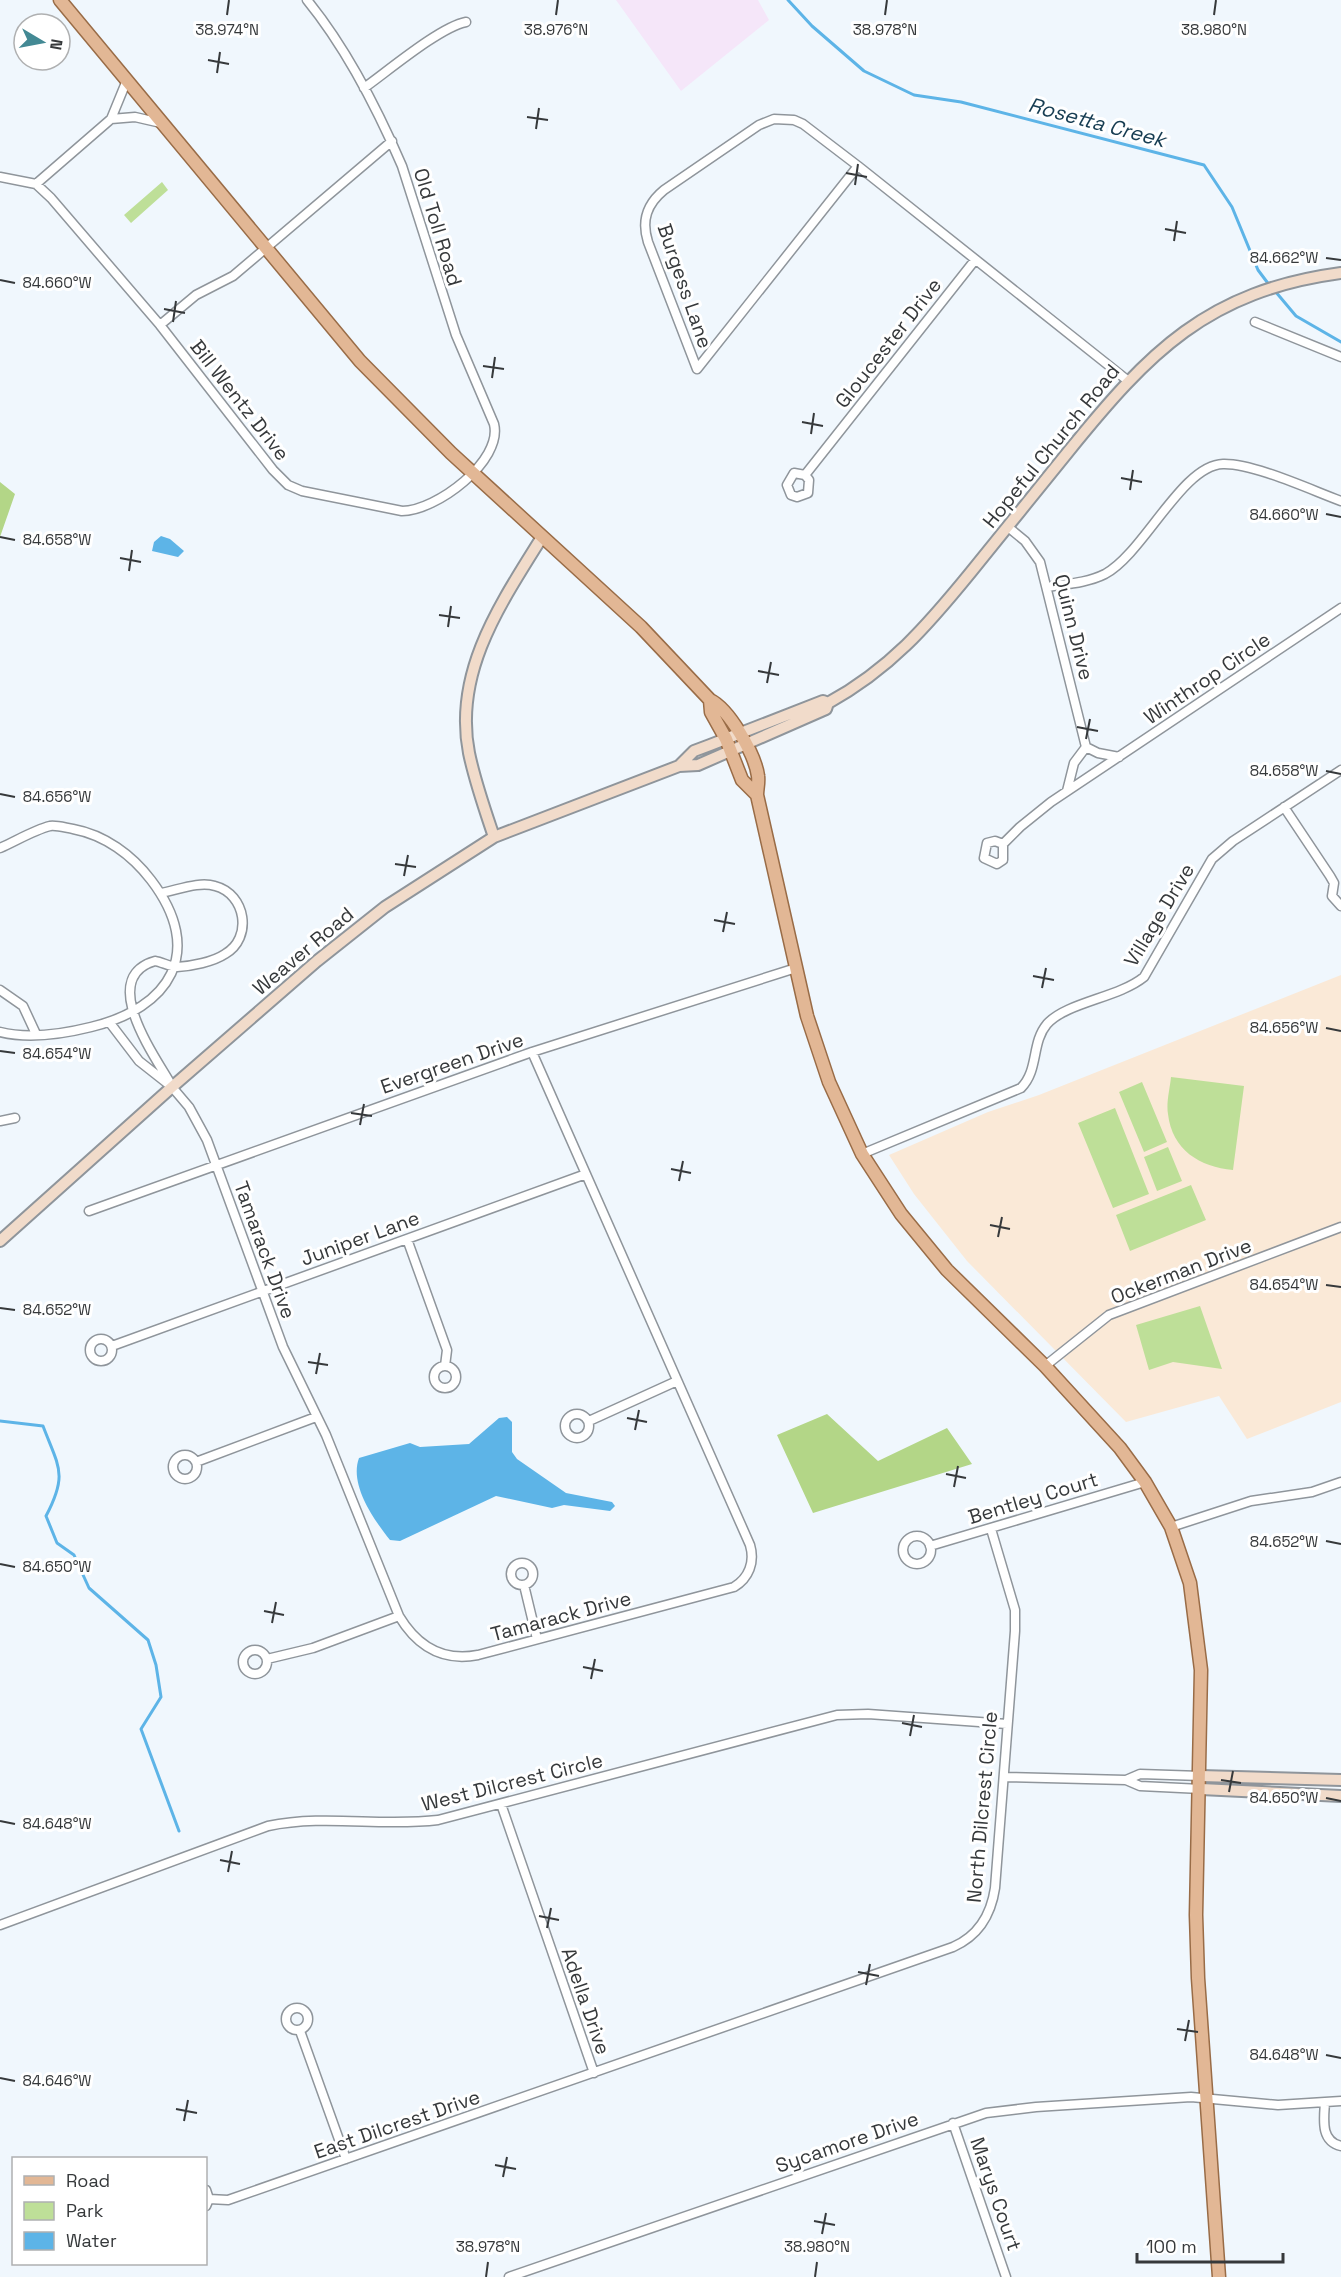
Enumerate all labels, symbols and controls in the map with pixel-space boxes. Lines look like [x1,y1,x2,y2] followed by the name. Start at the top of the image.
[12,12,72,72] north arrow
[195,20,259,39] text: 38.974°N
[524,20,588,39] text: 38.976°N
[853,20,917,39] text: 38.978°N
[1181,20,1247,39] text: 38.980°N
[45,37,68,52] text: N
[1025,91,1171,154] water label: Rosetta Creek
[408,165,468,289] street label: Old Toll Road
[652,220,718,352] street label: Burgess Lane
[1250,248,1318,267] text: 84.662°W
[22,273,92,292] text: 84.660°W
[829,273,947,413] street label: Gloucester Drive
[185,334,295,466] street label: Bill Wentz Drive
[977,359,1125,533] street label: Hopeful Church Road
[1249,505,1319,524] text: 84.660°W
[23,530,91,549] text: 84.658°W
[1048,571,1100,683] street label: Quinn Drive
[1139,626,1275,730] street label: Winthrop Circle
[1250,761,1318,780] text: 84.658°W
[23,787,91,806] text: 84.656°W
[1118,859,1200,971] street label: Village Drive
[247,901,359,1001] street label: Weaver Road
[1250,1018,1318,1037] text: 84.656°W
[377,1026,527,1100] street label: Evergreen Drive
[23,1044,91,1063] text: 84.654°W
[228,1178,302,1322] street label: Tamarack Drive
[297,1204,423,1272] street label: Juniper Lane
[1107,1232,1255,1310] street label: Ockerman Drive
[1250,1275,1318,1294] text: 84.654°W
[23,1300,91,1319] text: 84.652°W
[965,1466,1101,1530] street label: Bentley Court
[1250,1532,1318,1551] text: 84.652°W
[22,1557,92,1576] text: 84.650°W
[488,1585,634,1647] street label: Tamarack Drive
[961,1710,1003,1904] street label: North Dilcrest Circle
[419,1747,605,1817] street label: West Dilcrest Circle
[1249,1788,1319,1807] text: 84.650°W
[22,1814,92,1833] text: 84.648°W
[556,1944,616,2058] street label: Adella Drive
[1249,2045,1319,2064] text: 84.648°W
[23,2071,91,2090] text: 84.646°W
[311,2083,483,2165] street label: East Dilcrest Drive
[772,2105,922,2179] street label: Sycamore Drive
[964,2134,1028,2254] street label: Marys Court
[12,2157,207,2265] legend
[66,2169,110,2192] text: Road
[66,2199,104,2222] text: Park
[1137,2226,1282,2264] scale bar
[66,2229,117,2252] text: Water
[1146,2235,1197,2258] text: 100 m
[456,2237,520,2256] text: 38.978°N
[784,2237,850,2256] text: 38.980°N

